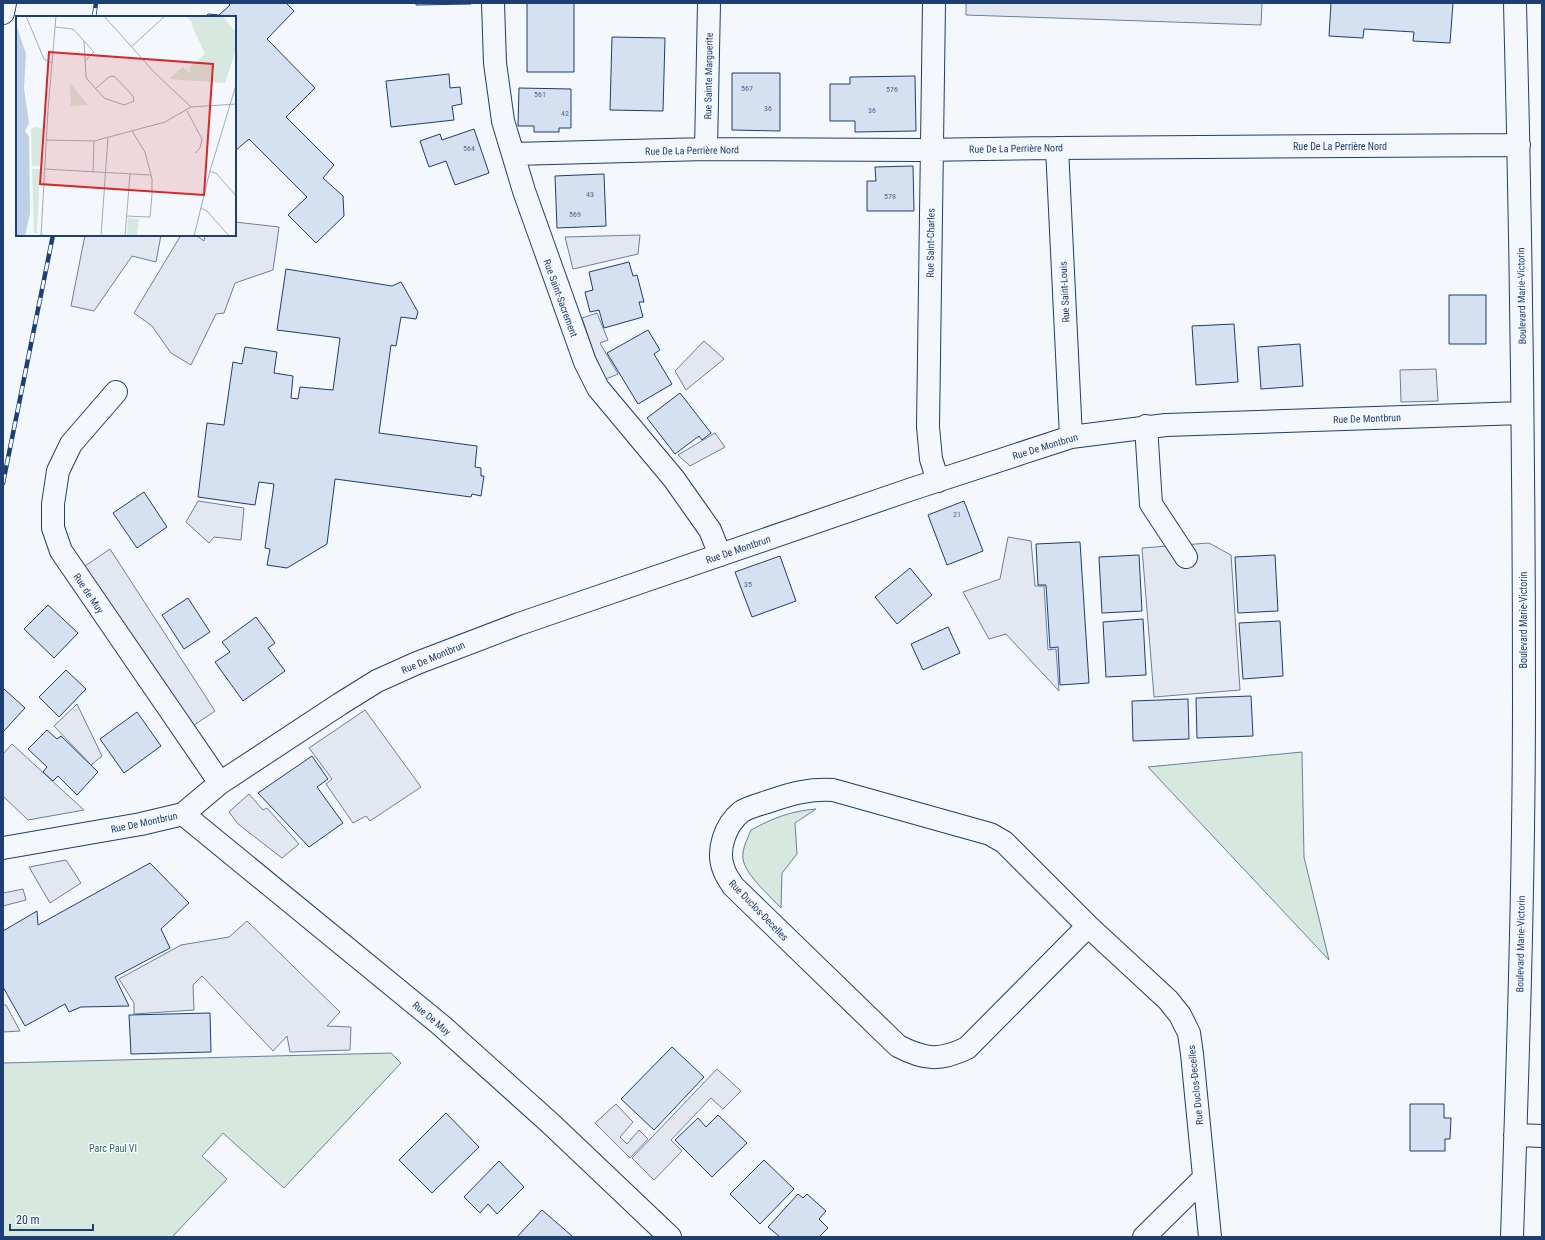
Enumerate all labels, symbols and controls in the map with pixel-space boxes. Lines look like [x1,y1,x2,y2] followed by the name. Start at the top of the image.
[16,16,236,236] inset map
[702,32,715,120] street label: Rue Sainte Marguerite
[741,84,753,93] house number: 567
[886,85,898,94] house number: 576
[534,90,546,99] house number: 561
[764,104,772,113] house number: 36
[868,106,876,115] house number: 36
[561,109,569,118] house number: 42
[1293,141,1387,152] street label: Rue De La Perrière Nord
[969,142,1063,155] street label: Rue De La Perrière Nord
[463,144,475,153] house number: 564
[645,144,739,157] street label: Rue De La Perrière Nord
[586,190,594,199] house number: 43
[884,192,896,201] house number: 578
[924,208,937,278] street label: Rue Saint-Charles
[569,210,581,219] house number: 569
[1515,247,1528,345] street label: Boulevard Marie-Victorin
[541,258,580,339] street label: Rue Saint-Sacrement
[1057,261,1072,323] street label: Rue Saint-Louis
[1333,412,1401,425] street label: Rue De Montbrun
[1011,431,1079,462] street label: Rue De Montbrun
[953,510,961,519] house number: 21
[704,533,772,566] street label: Rue De Montbrun
[71,571,106,615] street label: Rue de Muy
[1518,571,1529,668] street label: Boulevard Marie-Victorin
[744,580,752,589] house number: 35
[400,639,467,676] street label: Rue De Montbrun
[110,810,179,835] street label: Rue De Montbrun
[727,878,791,943] street label: Rue Duclos-Decelles
[1514,895,1527,993] street label: Boulevard Marie-Victorin
[410,999,453,1038] street label: Rue De Muy
[1186,1044,1205,1125] street label: Rue Duclos-Decelles
[89,1143,137,1154] park label: Parc Paul VI
[10,1206,93,1232] scale bar
[16,1213,40,1227] text: 20 m

